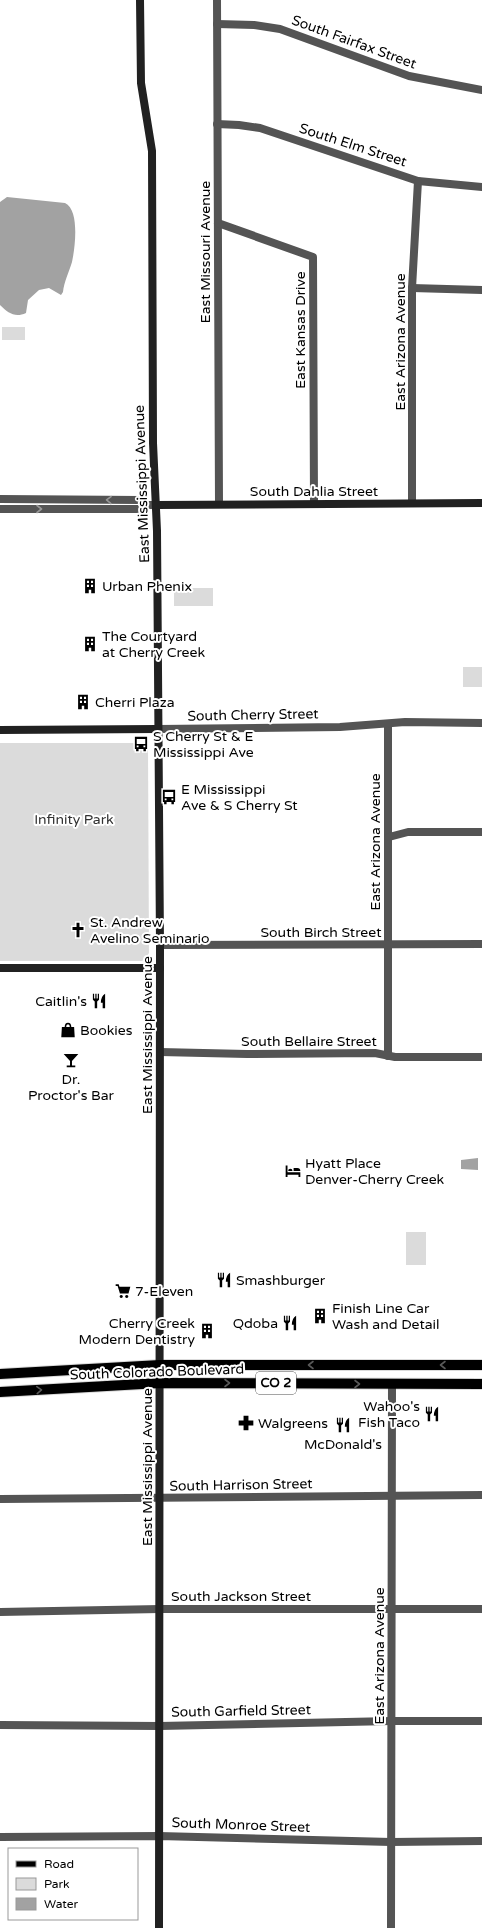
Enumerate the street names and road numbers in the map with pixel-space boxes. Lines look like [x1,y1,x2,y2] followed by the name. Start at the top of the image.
[289,12,419,73] street label: South Fairfax Street
[297,120,410,171] street label: South Elm Street
[197,181,214,323] street label: East Missouri Avenue
[292,271,309,389] street label: East Kansas Drive
[392,273,409,411] street label: East Arizona Avenue
[131,405,153,563] street label: East Mississippi Avenue
[250,483,379,500] street label: South Dahlia Street
[187,705,319,725] street label: South Cherry Street
[367,773,384,911] street label: East Arizona Avenue
[260,924,382,941] street label: South Birch Street
[139,956,156,1114] street label: East Mississippi Avenue
[241,1033,378,1050] street label: South Bellaire Street
[69,1360,245,1384] street label: South Colorado Boulevard
[256,1372,296,1394] road number: CO 2
[139,1388,156,1546] street label: East Mississippi Avenue
[169,1475,313,1495] street label: South Harrison Street
[371,1587,388,1725] street label: East Arizona Avenue
[171,1588,312,1605] street label: South Jackson Street
[171,1701,312,1721] street label: South Garfield Street
[171,1814,311,1836] street label: South Monroe Street

